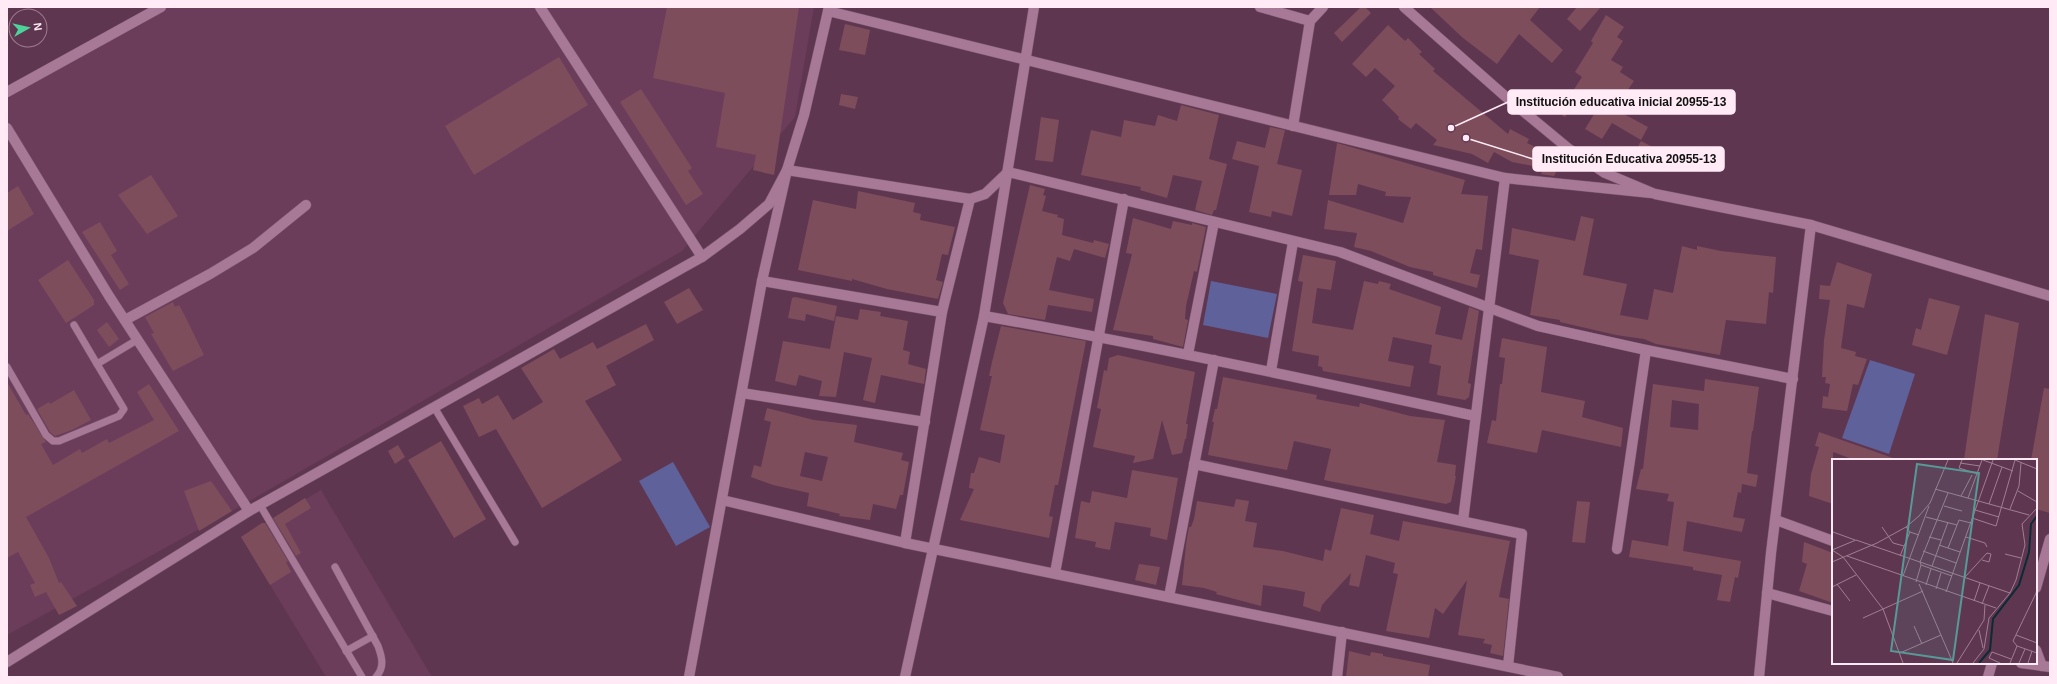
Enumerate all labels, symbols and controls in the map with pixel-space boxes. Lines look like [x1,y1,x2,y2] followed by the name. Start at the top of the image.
[8,8,48,48] north arrow
[31,22,44,31] text: N
[1508,90,1735,114] callout: Institución educativa inicial 20955-13
[1516,95,1727,109] text: Institución educativa inicial 20955-13
[1533,147,1724,171] callout: Institución Educativa 20955-13
[1542,152,1717,166] text: Institución Educativa 20955-13
[1832,459,2037,664] inset map

